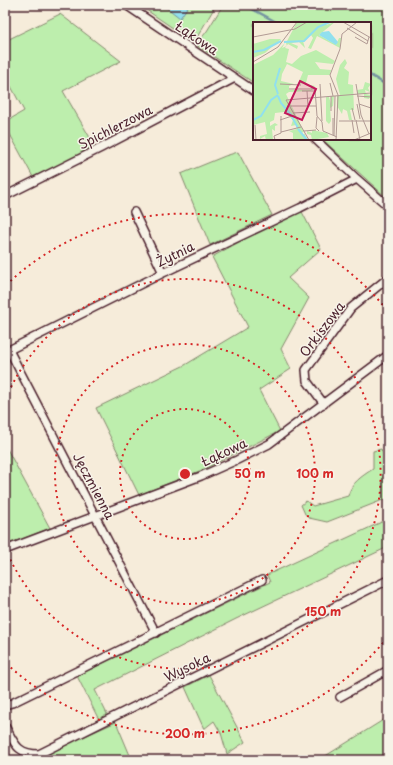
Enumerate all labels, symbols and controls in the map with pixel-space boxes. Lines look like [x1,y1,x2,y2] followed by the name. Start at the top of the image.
[171,16,223,59] street label: Łąkowa
[253,22,371,140] inset map
[74,99,156,153] street label: Spichlerzowa
[152,236,197,271] street label: Żytnia
[294,296,349,360] street label: Orkiszowa
[197,432,251,471] street label: Łąkowa
[69,449,120,523] street label: Jęczmienna
[234,464,266,482] text: 50 m
[296,464,334,482] text: 100 m
[178,467,192,481] centre of rings
[305,602,341,620] text: 150 m
[160,647,214,686] street label: Wysoka
[165,724,205,742] text: 200 m

